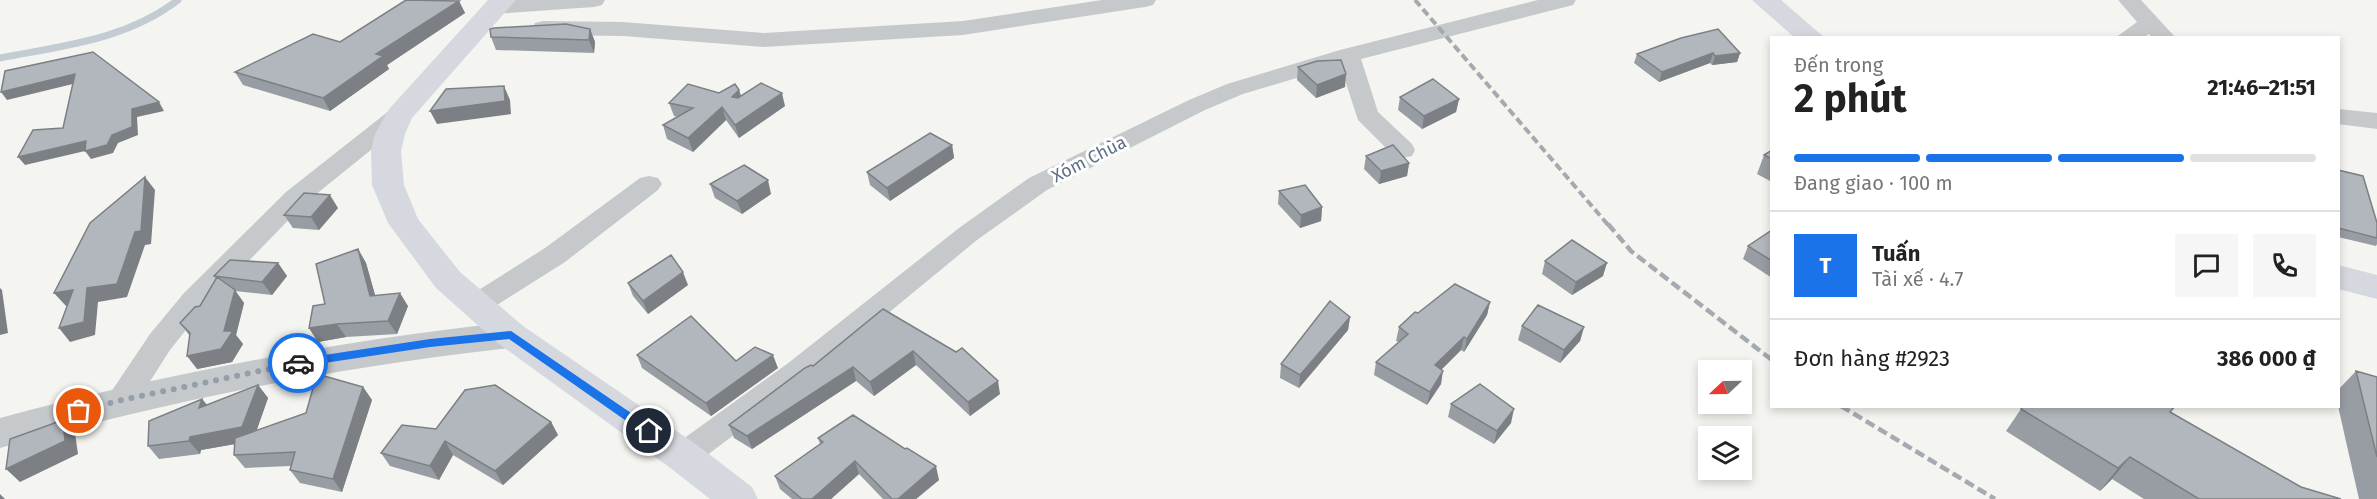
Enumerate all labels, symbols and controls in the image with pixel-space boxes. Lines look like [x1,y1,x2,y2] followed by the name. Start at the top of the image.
[1794,53,1883,77] text: Đến trong
[2207,74,2316,101] text: 21:46–21:51
[1794,76,1907,122] text: 2 phút
[1048,131,1130,187] street label: Xóm Chùa
[1794,171,1953,195] text: Đang giao · 100 m
[2175,234,2238,297] button: chat
[2253,234,2316,297] button: phone
[1872,240,1920,267] text: Tuấn
[1820,252,1831,279] text: T
[1872,267,1963,291] text: Tài xế · 4.7
[268,333,328,393] courier
[1794,345,1950,372] text: Đơn hàng #2923
[2217,345,2316,372] text: 386 000 ₫
[282,347,315,380] icon: car
[1698,360,1752,414] north arrow
[1698,360,1752,480] map controls
[53,385,104,436] pin
[62,394,95,427] icon: bag
[623,405,674,456] pin
[632,414,665,447] icon: home
[1698,426,1752,480] button: layers

